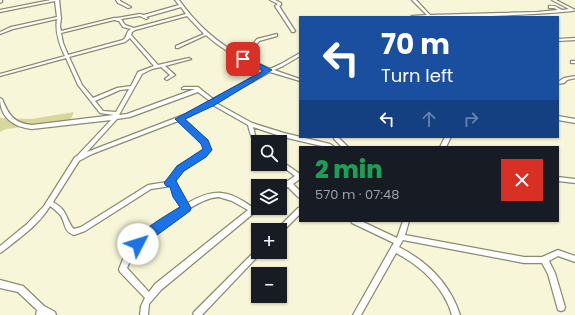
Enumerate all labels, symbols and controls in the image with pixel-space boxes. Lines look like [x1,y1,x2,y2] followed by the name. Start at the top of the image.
[381,25,450,64] text: 70 m
[315,32,367,84] icon: left
[226,42,260,76] pin
[232,48,254,70] icon: arrive
[381,63,453,88] text: Turn left
[376,108,398,130] icon: left
[418,108,440,130] icon: ahead
[460,108,482,130] icon: right
[251,135,287,303] map controls
[251,135,287,171] button: search
[315,153,383,186] text: 2 min
[501,159,543,201] button: close
[251,179,287,215] button: layers
[315,185,399,204] text: 570 m · 07:48
[117,223,159,265] position arrow
[251,223,287,259] button: +
[251,267,287,303] button: −

